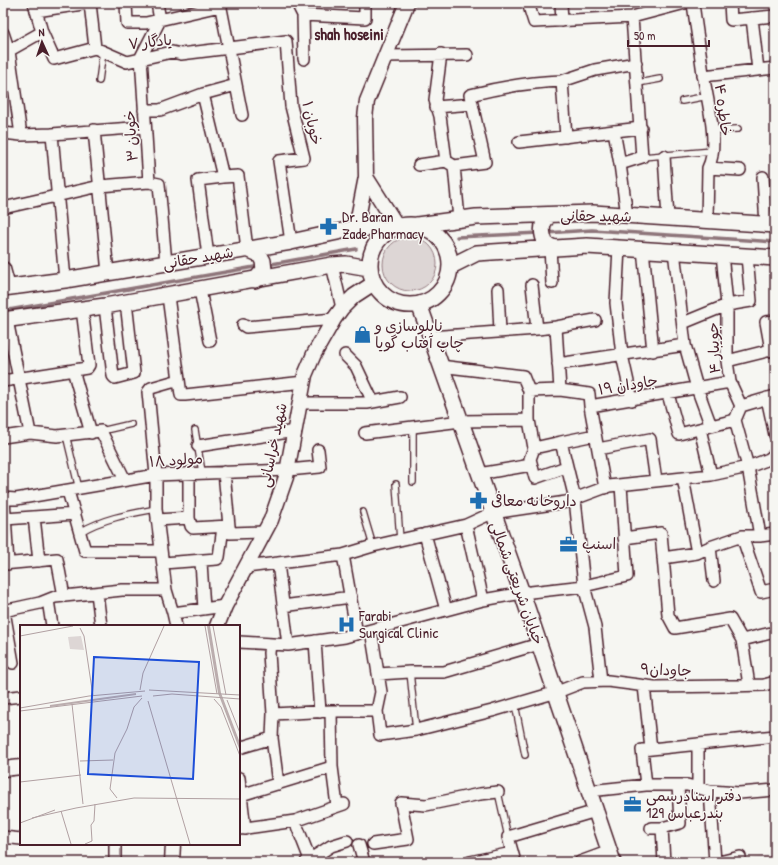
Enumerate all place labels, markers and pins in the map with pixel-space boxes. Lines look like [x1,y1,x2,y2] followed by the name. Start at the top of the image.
[342,206,424,244] place label: Dr. Baran Zade Pharmacy
[319,216,339,236] pharmacy icon: Dr. Baran Zade Pharmacy
[374,315,464,353] place label: نابلوسازی و چاپ آفتاب گویا
[352,325,372,345] shop icon: نابلوسازی و چاپ آفتاب گویا
[491,490,577,511] place label: داروخانه معافی
[468,491,488,511] pharmacy icon: داروخانه معافی
[582,533,616,554] place label: اسنپ
[559,534,579,554] office icon: اسنپ
[358,605,439,643] place label: Farabi Surgical Clinic
[336,615,356,635] hospital icon: Farabi Surgical Clinic
[646,785,742,823] place label: دفتر اسنادرسمی 129 بندرعباس
[623,795,643,815] office icon: دفتر اسنادرسمی 129 بندرعباس

